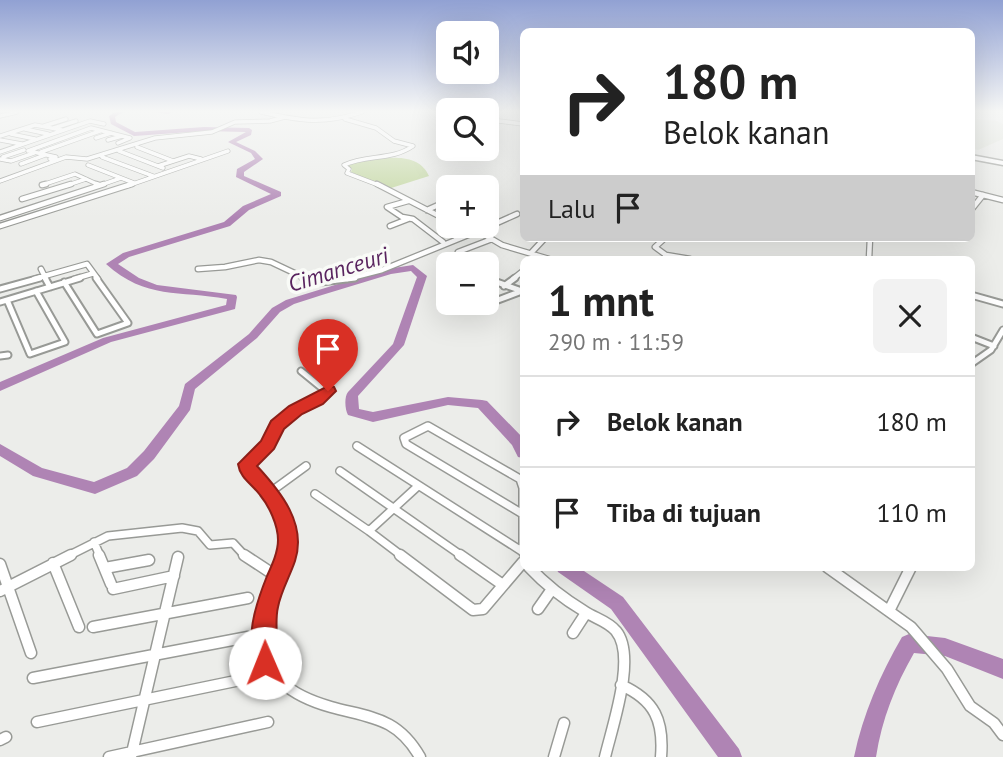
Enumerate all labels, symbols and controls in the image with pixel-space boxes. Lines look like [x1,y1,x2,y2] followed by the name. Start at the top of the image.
[436,21,499,315] map controls
[436,21,499,84] button: sound
[663,49,798,113] text: 180 m
[548,56,639,147] icon: right
[436,98,499,161] button: search
[663,111,829,153] text: Belok kanan
[436,175,499,238] button: +
[609,189,647,227] icon: arrive
[548,192,595,225] text: Lalu
[284,240,393,298] water label: Cimanceuri
[436,252,499,315] button: −
[548,273,654,328] text: 1 mnt
[873,279,947,353] button: close
[298,319,358,391] pin
[548,327,684,356] text: 290 m · 11:59
[309,330,347,368] icon: arrive
[548,403,586,441] icon: right
[607,405,743,438] text: Belok kanan
[876,405,947,438] text: 180 m
[548,494,586,532] icon: arrive
[607,496,761,529] text: Tiba di tujuan
[876,496,947,529] text: 110 m
[228,626,302,700] position arrow

